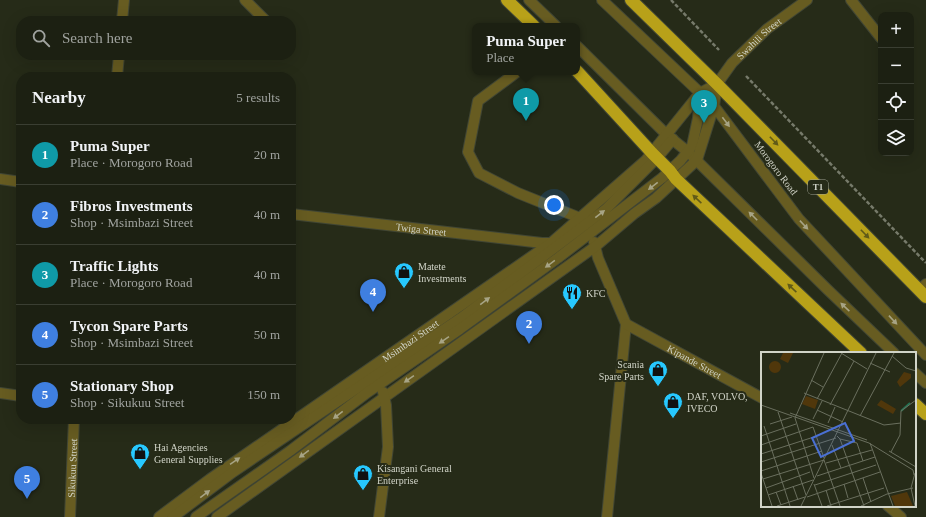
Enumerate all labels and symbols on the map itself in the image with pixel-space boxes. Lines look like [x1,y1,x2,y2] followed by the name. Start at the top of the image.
[734,15,783,61] street label: Swahili Street
[513,88,539,121] pin: 1
[691,90,717,123] pin: 3
[722,116,730,127] one-way arrow
[769,136,779,146] one-way arrow
[752,139,800,197] street label: Morogoro Road
[808,180,828,194] road number: T1
[648,181,659,190] one-way arrow
[692,194,702,204] one-way arrow
[544,195,564,215] your location
[594,210,605,219] one-way arrow
[748,211,757,221] one-way arrow
[800,220,809,230] one-way arrow
[395,221,447,237] street label: Twiga Street
[860,229,870,239] one-way arrow
[544,260,555,268] one-way arrow
[393,261,415,289] shop icon: Matete Investments
[418,261,466,284] place label: Matete Investments
[360,279,386,312] pin: 4
[561,282,583,310] restaurant icon: KFC
[787,284,796,293] one-way arrow
[586,288,606,299] place label: KFC
[479,297,490,305] one-way arrow
[840,302,850,312] one-way arrow
[516,311,542,344] pin: 2
[889,315,898,325] one-way arrow
[380,317,441,364] street label: Msimbazi Street
[439,336,449,344] one-way arrow
[666,342,724,381] street label: Kipande Street
[761,352,916,507] inset map
[599,359,645,382] place label: Scania Spare Parts
[647,359,669,387] shop icon: Scania Spare Parts
[404,374,415,383] one-way arrow
[662,391,684,419] shop icon: DAF, VOLVO, IVECO
[687,391,748,414] place label: DAF, VOLVO, IVECO
[332,411,343,419] one-way arrow
[65,438,79,498] street label: Sikukuu Street
[129,442,151,470] shop icon: Hai Agencies General Supplies
[154,442,223,465] place label: Hai Agencies General Supplies
[298,450,309,458] one-way arrow
[230,457,241,465] one-way arrow
[352,463,374,491] shop icon: Kisangani General Enterprise
[377,463,452,486] place label: Kisangani General Enterprise
[14,466,40,499] pin: 5
[199,489,210,498] one-way arrow

